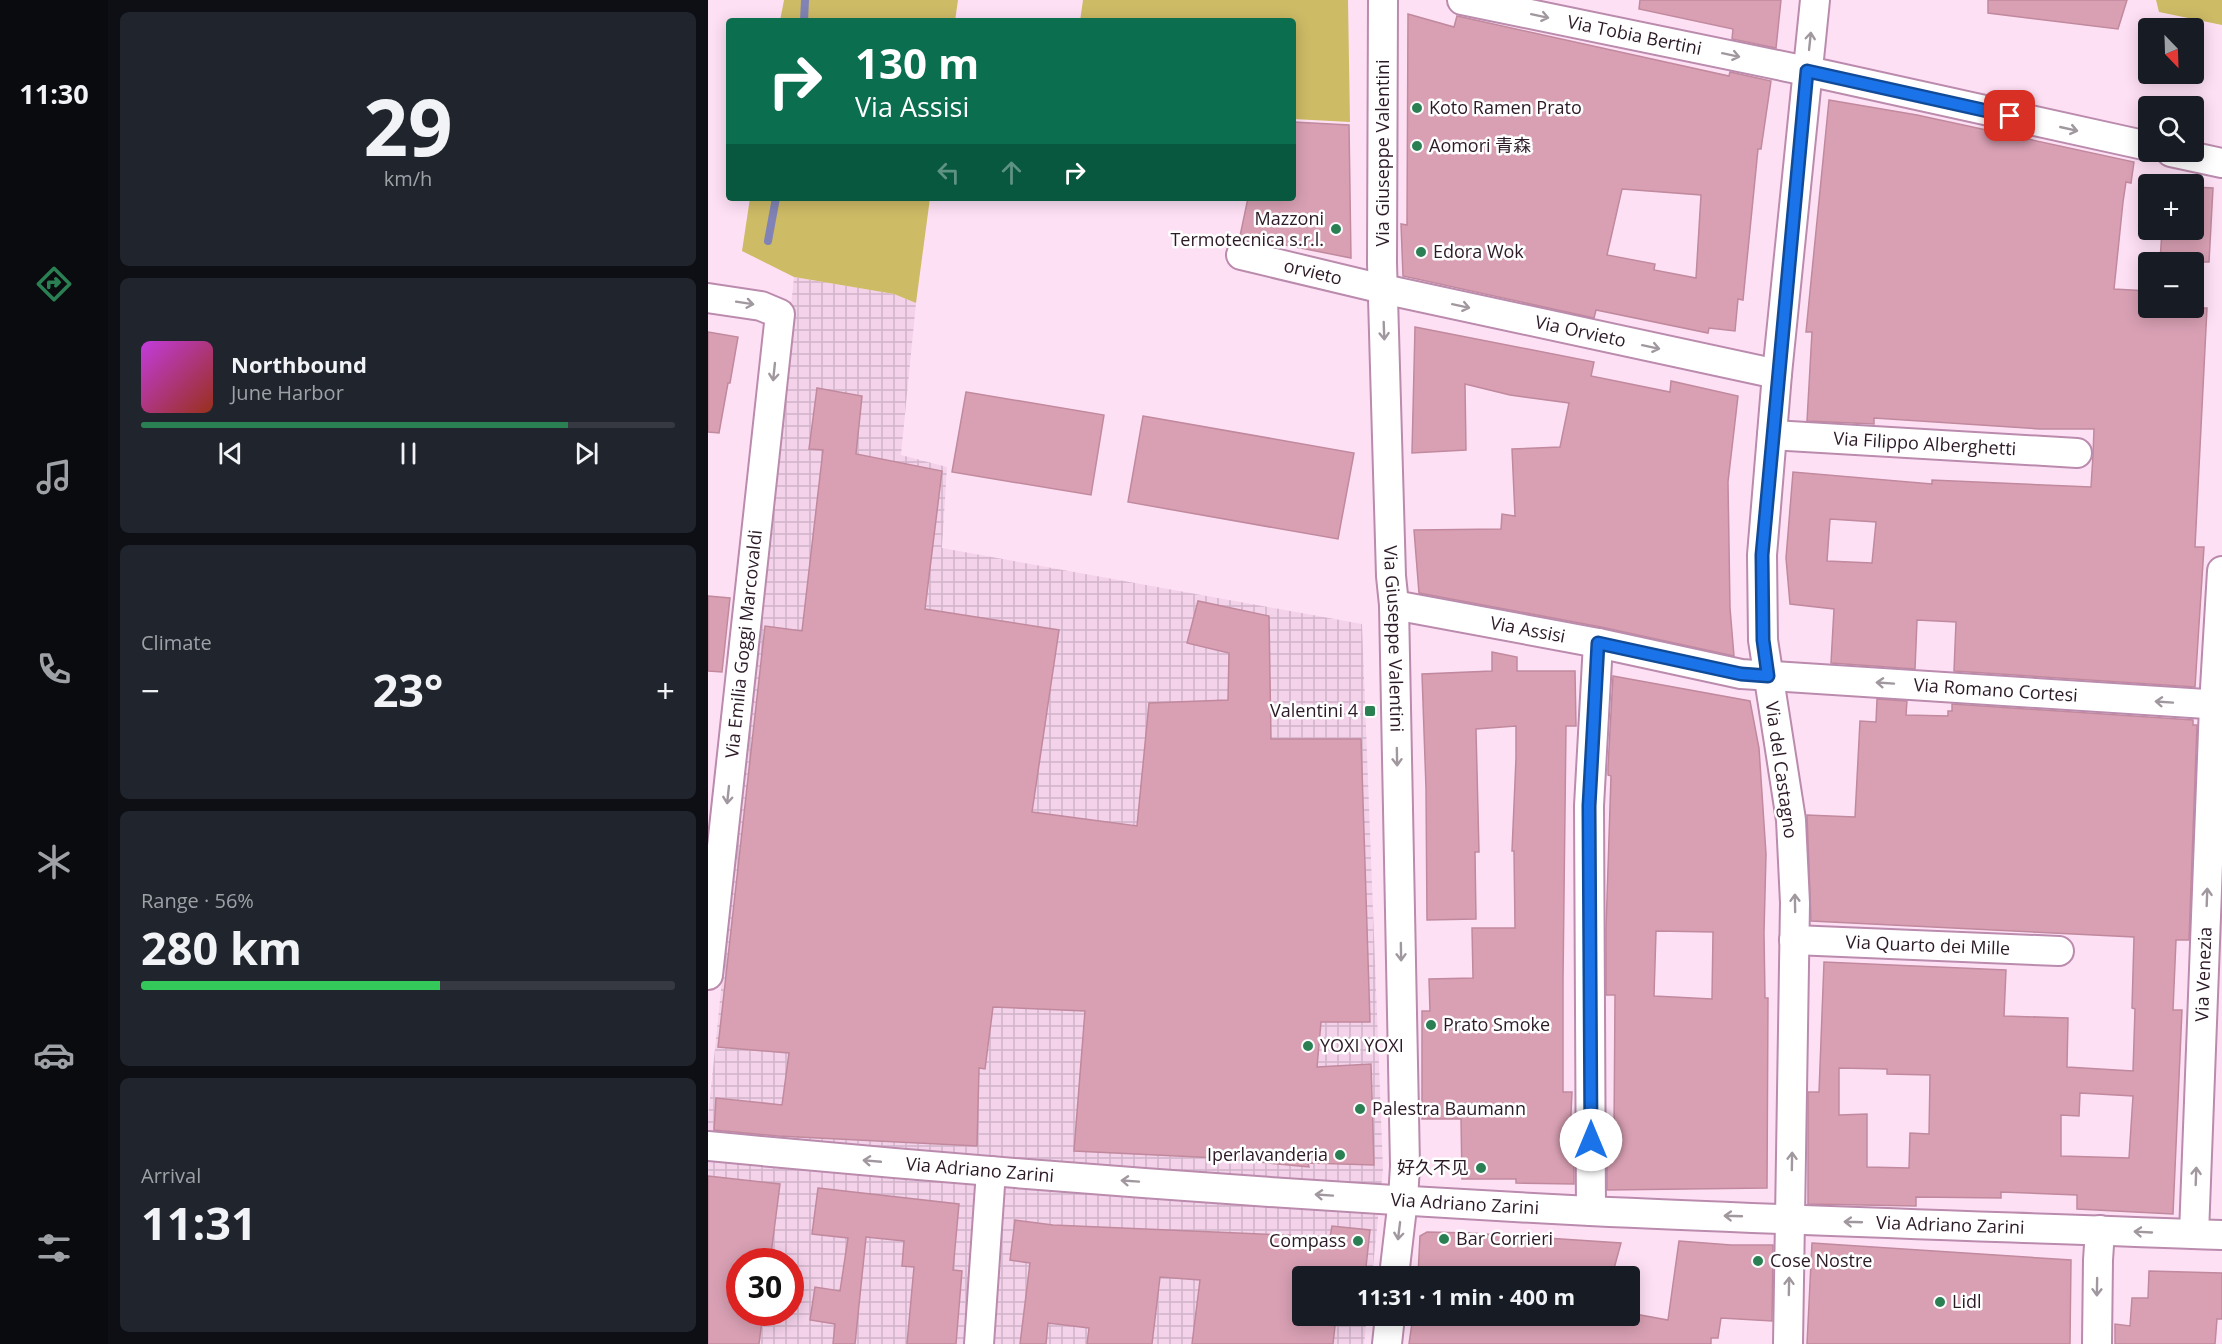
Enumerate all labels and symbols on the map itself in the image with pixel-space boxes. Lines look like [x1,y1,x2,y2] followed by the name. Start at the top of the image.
[1565,9,1704,60] street label: Via Tobia Bertini
[1529,11,1549,22] one-way arrow
[2138,18,2204,84] north arrow
[1805,31,1816,51] one-way arrow
[1721,50,1740,62] one-way arrow
[1370,59,1394,247] street label: Via Giuseppe Valentini
[1984,90,2035,141] pin
[1429,95,1582,119] place label: Koto Ramen Prato
[1410,101,1424,115] marker: Koto Ramen Prato
[2059,124,2078,135] one-way arrow
[1429,133,1531,157] place label: Aomori 青森
[1410,139,1424,153] marker: Aomori 青森
[1170,206,1324,251] place label: Mazzoni Termotecnica s.r.l.
[1329,222,1343,236] marker: Mazzoni Termotecnica s.r.l.
[1433,239,1524,263] place label: Edora Wok
[1414,245,1428,259] marker: Edora Wok
[1282,253,1345,290] street label: orvieto
[734,298,754,309] one-way arrow
[1450,301,1470,312] one-way arrow
[1533,309,1628,352] street label: Via Orvieto
[1378,321,1390,341] one-way arrow
[1641,342,1660,353] one-way arrow
[768,362,779,381] one-way arrow
[1833,426,2017,460] street label: Via Filippo Alberghetti
[719,528,767,759] street label: Via Emilia Goggi Marcovaldi
[1379,545,1409,733] street label: Via Giuseppe Valentini
[1488,610,1568,648] street label: Via Assisi
[1913,672,2078,707] street label: Via Romano Cortesi
[1876,678,1896,689] one-way arrow
[2154,696,2174,707] one-way arrow
[1270,698,1358,722] place label: Valentini 4
[1760,700,1803,840] street label: Via del Castagno
[1363,704,1377,718] marker: Valentini 4
[1391,747,1403,767] one-way arrow
[722,785,733,805] one-way arrow
[2201,887,2212,907] one-way arrow
[1789,894,1800,914] one-way arrow
[2189,926,2217,1022] street label: Via Venezia
[1845,929,2011,960] street label: Via Quarto dei Mille
[1395,942,1406,962] one-way arrow
[1443,1012,1550,1036] place label: Prato Smoke
[1424,1018,1438,1032] marker: Prato Smoke
[1320,1033,1404,1057] place label: YOXI YOXI
[1301,1039,1315,1053] marker: YOXI YOXI
[1372,1096,1526,1120] place label: Palestra Baumann
[1353,1102,1367,1116] marker: Palestra Baumann
[1559,1108,1623,1172] position arrow
[1207,1142,1328,1166] place label: Iperlavanderia
[1333,1148,1347,1162] marker: Iperlavanderia
[905,1151,1055,1187] street label: Via Adriano Zarini
[1786,1152,1798,1172] one-way arrow
[863,1155,883,1166] one-way arrow
[1397,1155,1469,1179] place label: 好久不见
[1474,1161,1488,1175] marker: 好久不见
[2191,1166,2202,1186] one-way arrow
[1120,1175,1140,1186] one-way arrow
[1390,1187,1540,1219] street label: Via Adriano Zarini
[1315,1189,1335,1200] one-way arrow
[1723,1210,1743,1222] one-way arrow
[1876,1210,2025,1239] street label: Via Adriano Zarini
[1844,1216,1864,1227] one-way arrow
[1394,1220,1405,1240] one-way arrow
[1456,1226,1553,1250] place label: Bar Corrieri
[2133,1226,2153,1237] one-way arrow
[1269,1228,1346,1252] place label: Compass
[1437,1232,1451,1246] marker: Bar Corrieri
[1351,1234,1365,1248] marker: Compass
[726,1248,804,1326] speed limit sign: 30
[1770,1248,1872,1272] place label: Cose Nostre
[1751,1254,1765,1268] marker: Cose Nostre
[1784,1276,1795,1296] one-way arrow
[2091,1276,2103,1296] one-way arrow
[1952,1289,1982,1313] place label: Lidl
[1933,1295,1947,1309] marker: Lidl

